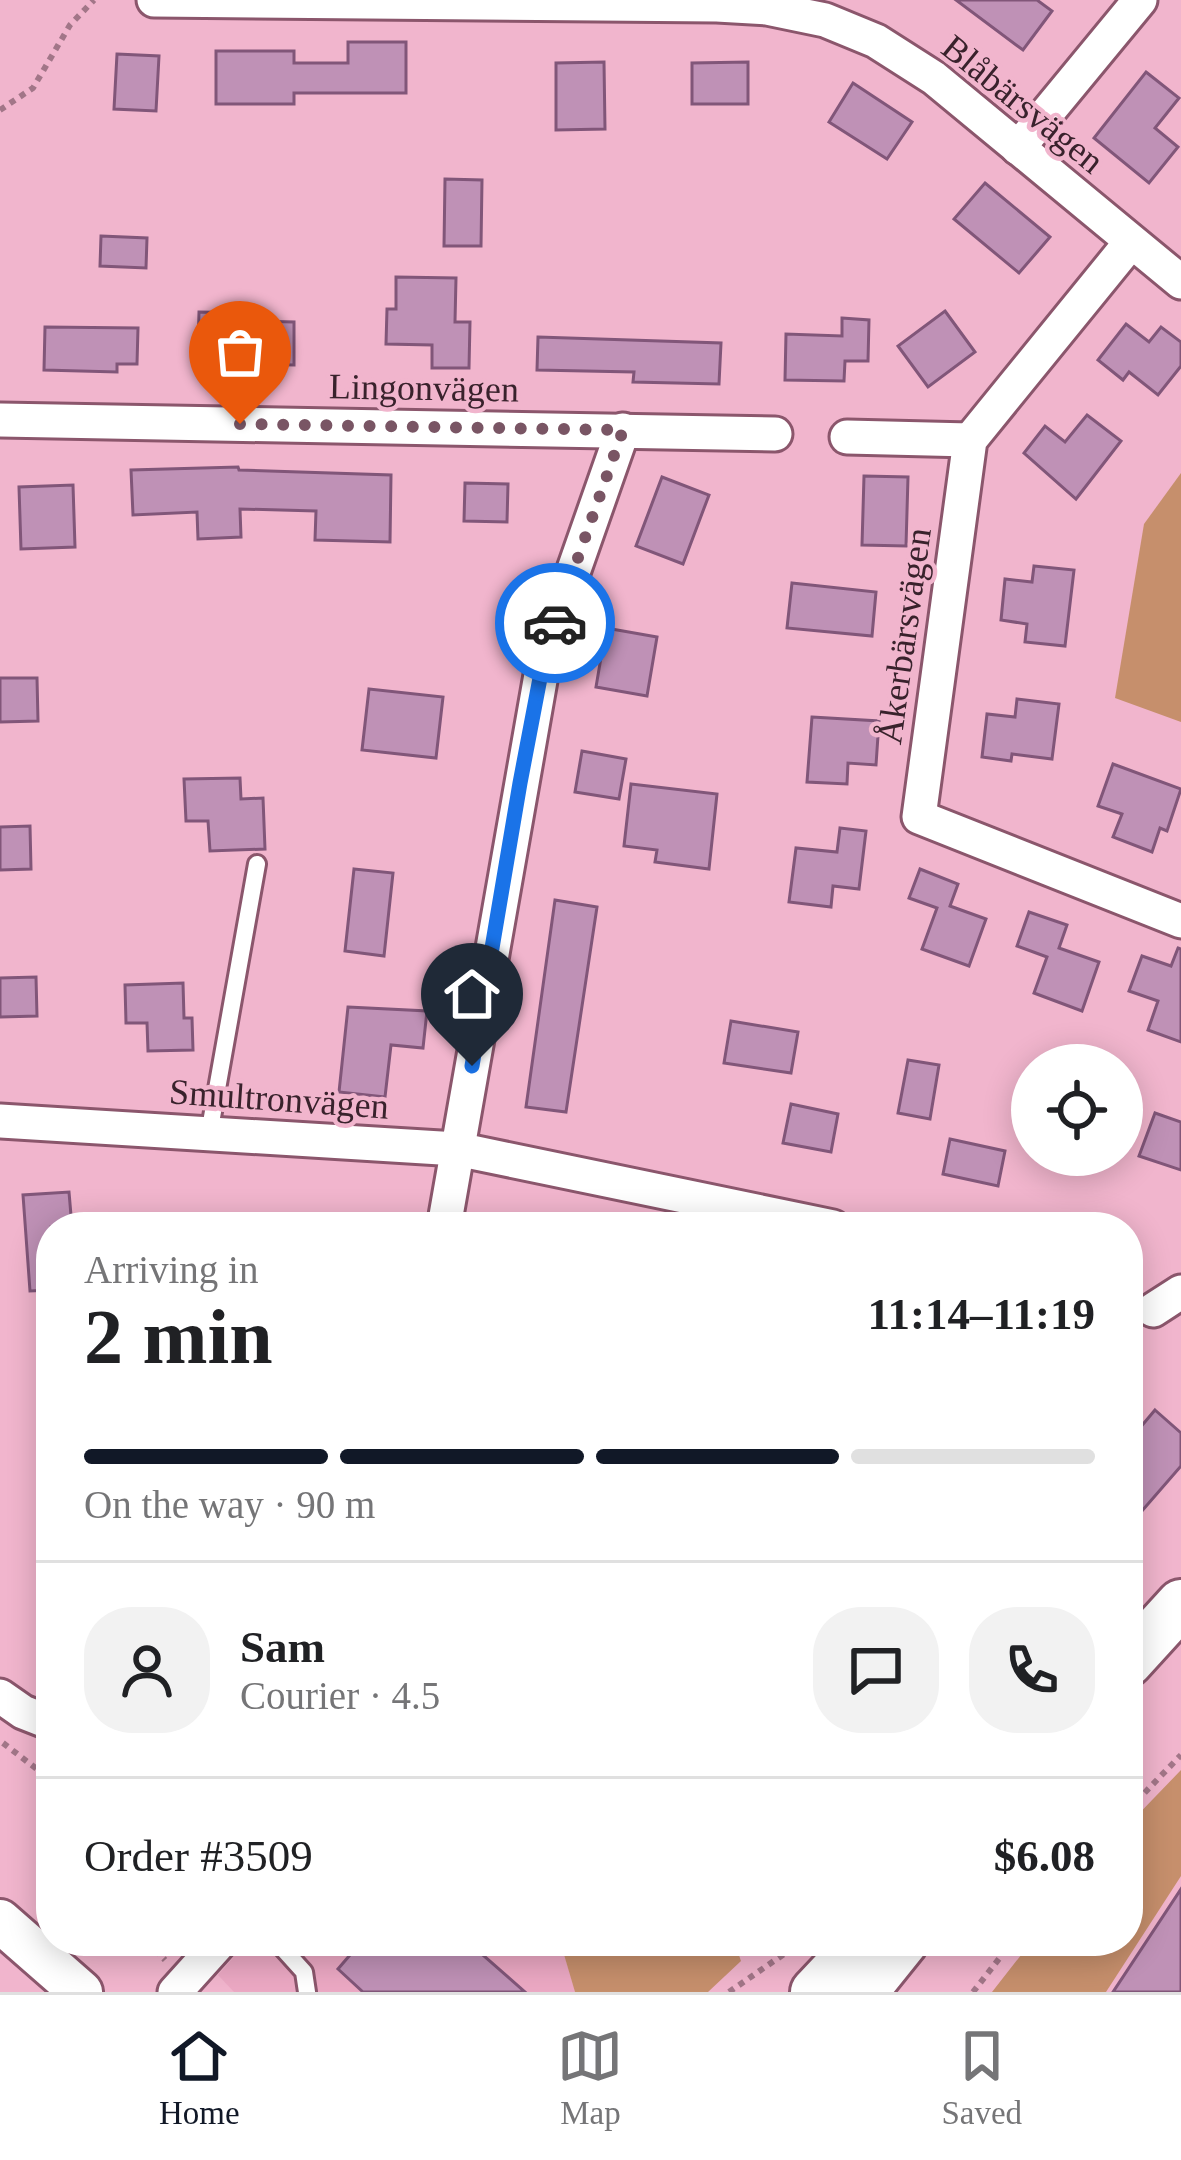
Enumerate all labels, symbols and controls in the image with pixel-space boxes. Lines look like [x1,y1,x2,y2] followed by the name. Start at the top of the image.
[934,27,1112,181] street label: Blåbärsvägen
[189,301,291,424] pin
[207,319,273,385] icon: bag
[329,366,519,410] street label: Lingonvägen
[869,525,939,747] street label: Åkerbärsvägen
[495,563,615,683] courier
[522,590,588,656] icon: car
[421,943,523,1066] pin
[439,961,505,1027] icon: home
[1011,1044,1143,1176] map controls
[1011,1044,1143,1176] button: locate
[168,1071,390,1127] street label: Smultronvägen
[84,1248,258,1291] text: Arriving in
[867,1289,1095,1339] text: 11:14–11:19
[84,1293,273,1380] text: 2 min
[84,1483,375,1526] text: On the way · 90 m
[84,1607,210,1733] button: person
[813,1607,939,1733] button: chat
[969,1607,1095,1733] button: phone
[240,1622,325,1672] text: Sam
[240,1674,440,1717] text: Courier · 4.5
[84,1831,313,1881] text: Order #3509
[994,1831,1095,1881] text: $6.08
[159,2023,240,2132] tab: Home
[557,2023,623,2132] tab: Map
[941,2023,1022,2132] tab: Saved

